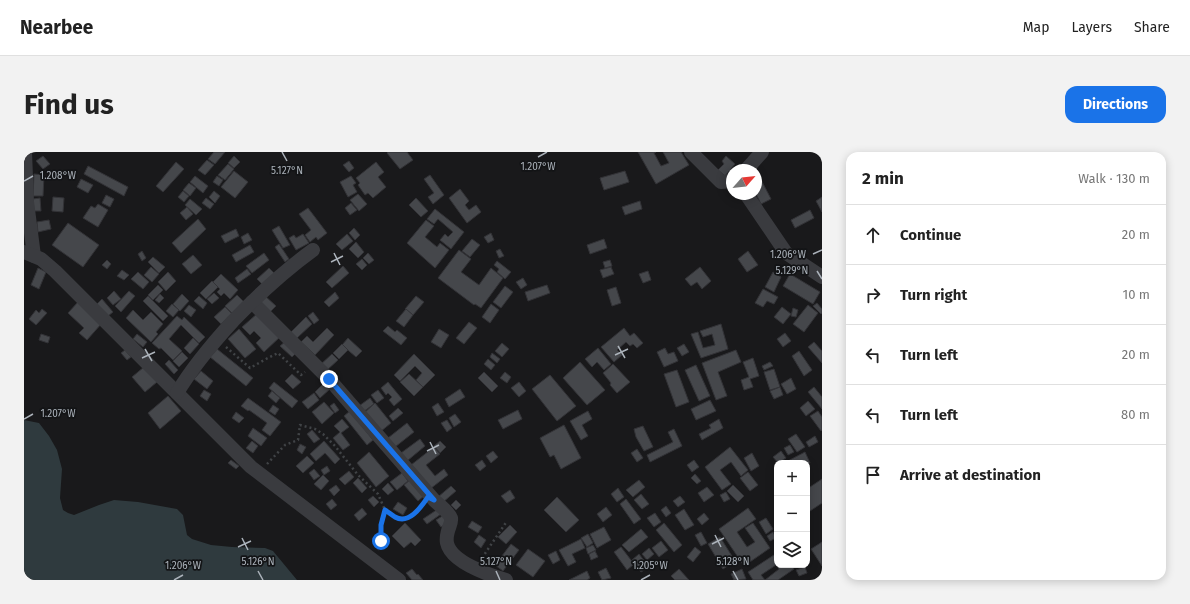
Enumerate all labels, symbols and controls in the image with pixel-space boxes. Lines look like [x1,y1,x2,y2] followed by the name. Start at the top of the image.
[20,16,93,39] text: Nearbee
[1023,19,1049,36] text: Map
[1071,19,1112,36] text: Layers
[1134,19,1170,36] text: Share
[1065,86,1166,123] button: Directions
[24,88,114,121] text: Find us
[520,161,556,173] text: 1.207°W
[726,164,762,200] north arrow
[271,165,303,177] text: 5.127°N
[862,168,904,189] text: 2 min
[40,170,77,182] text: 1.208°W
[1078,171,1150,186] text: Walk · 130 m
[862,224,884,246] icon: ahead
[900,226,961,244] text: Continue
[1122,227,1150,242] text: 20 m
[770,249,807,261] text: 1.206°W
[776,265,808,277] text: 5.129°N
[862,284,884,306] icon: right
[900,286,967,304] text: Turn right
[1123,287,1150,302] text: 10 m
[862,344,884,366] icon: left
[900,346,958,364] text: Turn left
[1122,347,1150,362] text: 20 m
[320,370,338,388] route end
[862,404,884,426] icon: left
[900,406,958,424] text: Turn left
[1121,407,1150,422] text: 80 m
[40,408,76,420] text: 1.207°W
[774,460,810,568] map controls
[774,460,810,496] button: +
[862,464,884,486] icon: arrive
[900,466,1041,484] text: Arrive at destination
[774,496,810,532] button: −
[372,532,390,550] route start
[774,532,810,568] button: layers
[242,556,274,568] text: 5.126°N
[480,556,512,568] text: 5.127°N
[716,556,750,568] text: 5.128°N
[165,560,202,572] text: 1.206°W
[632,560,669,572] text: 1.205°W

